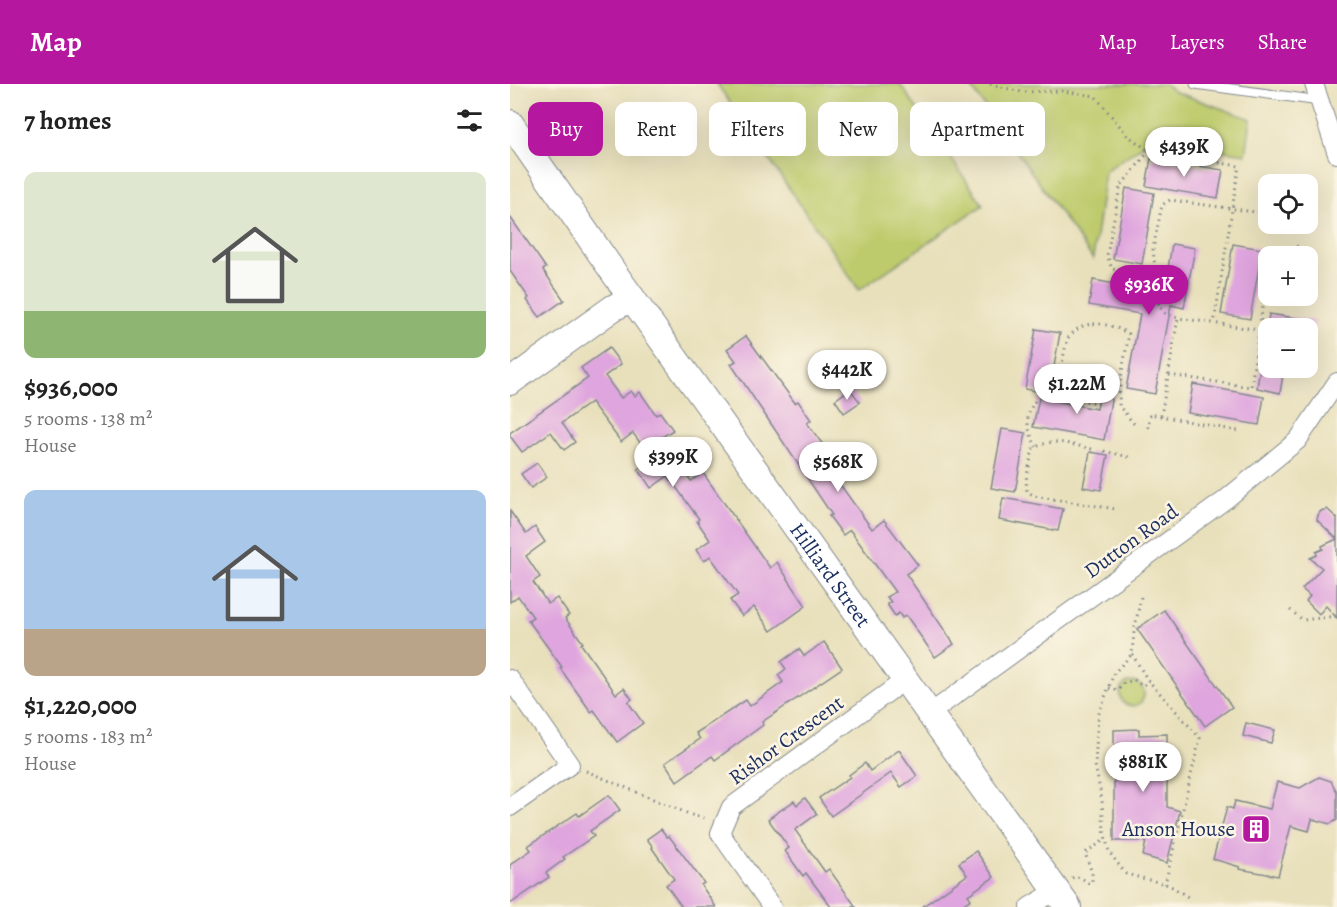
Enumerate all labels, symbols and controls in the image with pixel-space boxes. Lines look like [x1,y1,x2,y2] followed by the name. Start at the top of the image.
[30,23,82,61] text: Map
[1098,28,1137,56] text: Map
[1170,28,1225,56] text: Layers
[1258,28,1307,56] text: Share
[528,102,603,156] chip: Buy
[615,102,697,156] chip: Rent
[709,102,806,156] chip: Filters
[818,102,898,156] chip: New
[910,102,1045,156] chip: Apartment
[24,103,112,138] text: 7 homes
[453,104,486,137] icon: filters
[1142,127,1226,178] pin: $439K
[1159,133,1209,160] text: $439K
[1258,174,1318,378] map controls
[1258,174,1318,234] button: locate
[201,211,309,319] icon: home
[1258,246,1318,306] button: +
[1107,265,1191,316] pin: $936K
[1124,271,1174,298] text: $936K
[1258,318,1318,378] button: −
[805,350,889,401] pin: $442K
[822,356,872,383] text: $442K
[1028,364,1126,415] pin: $1.22M
[24,370,118,405] text: $936,000
[1048,370,1106,397] text: $1.22M
[24,405,153,432] text: 5 rooms · 138 m²
[24,432,76,459] text: House
[631,437,715,488] pin: $399K
[796,442,880,493] pin: $568K
[648,443,698,470] text: $399K
[813,448,863,475] text: $568K
[1078,497,1184,585] street label: Dutton Road
[783,517,877,633] street label: Hilliard Street
[201,529,309,637] icon: home
[24,688,137,723] text: $1,220,000
[723,689,849,791] street label: Rishor Crescent
[24,723,153,750] text: 5 rooms · 183 m²
[1101,742,1185,793] pin: $881K
[1119,748,1167,775] text: $881K
[24,750,76,777] text: House
[1240,813,1272,845] building icon: Anson House
[1121,815,1235,843] place label: Anson House

